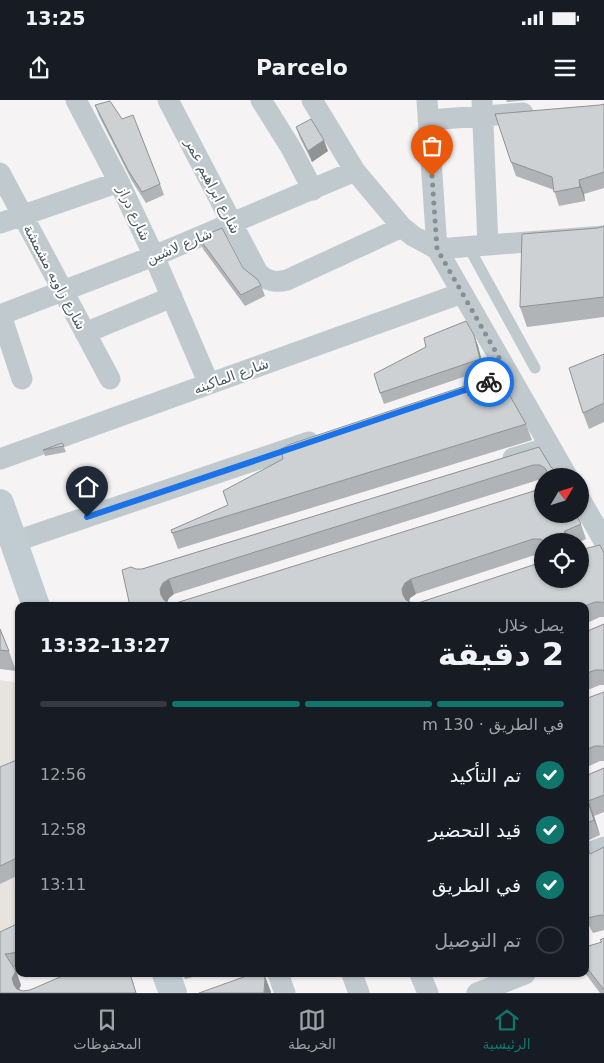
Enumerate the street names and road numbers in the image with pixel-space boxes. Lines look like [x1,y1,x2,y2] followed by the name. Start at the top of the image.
[181,135,244,237] street label: شارع ابراهيم عمر
[113,182,154,244] street label: شارع دراز
[20,222,90,333] street label: شارع زاويه مشمشة
[144,225,215,268] street label: شارع لاشين
[191,355,271,398] street label: شارع الماكينه

